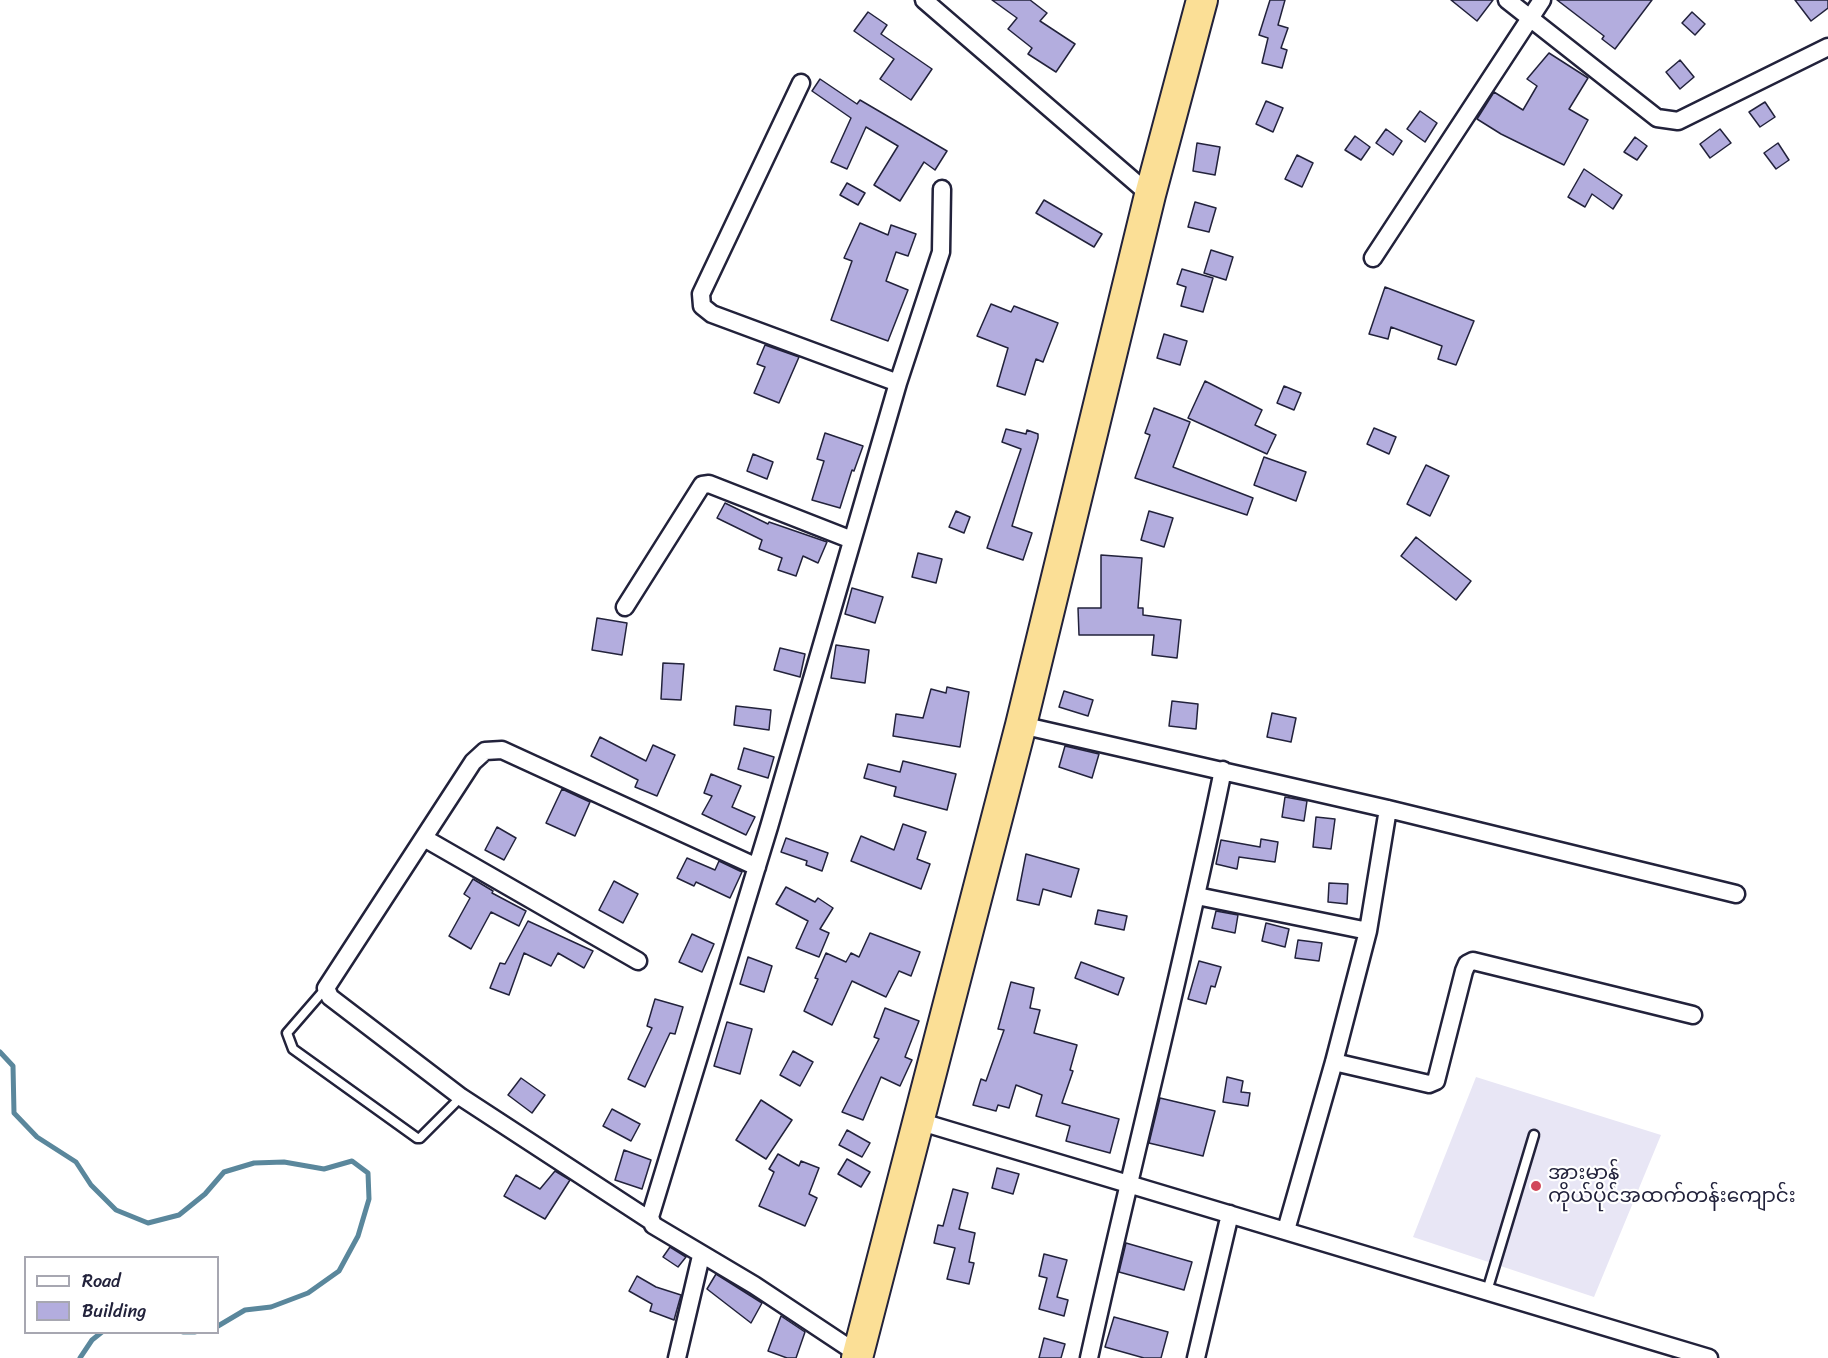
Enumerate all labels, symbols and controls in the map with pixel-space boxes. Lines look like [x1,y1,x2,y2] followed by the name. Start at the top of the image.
[1548,1162,1796,1209] place label: အားမာန် ကိုယ်ပိုင်အထက်တန်းကျောင်း
[1529,1179,1543,1193] marker: အားမာန် ကိုယ်ပိုင်အထက်တန်းကျောင်း
[24,1256,219,1334] legend
[82,1265,121,1297] text: Road
[82,1295,146,1327] text: Building

